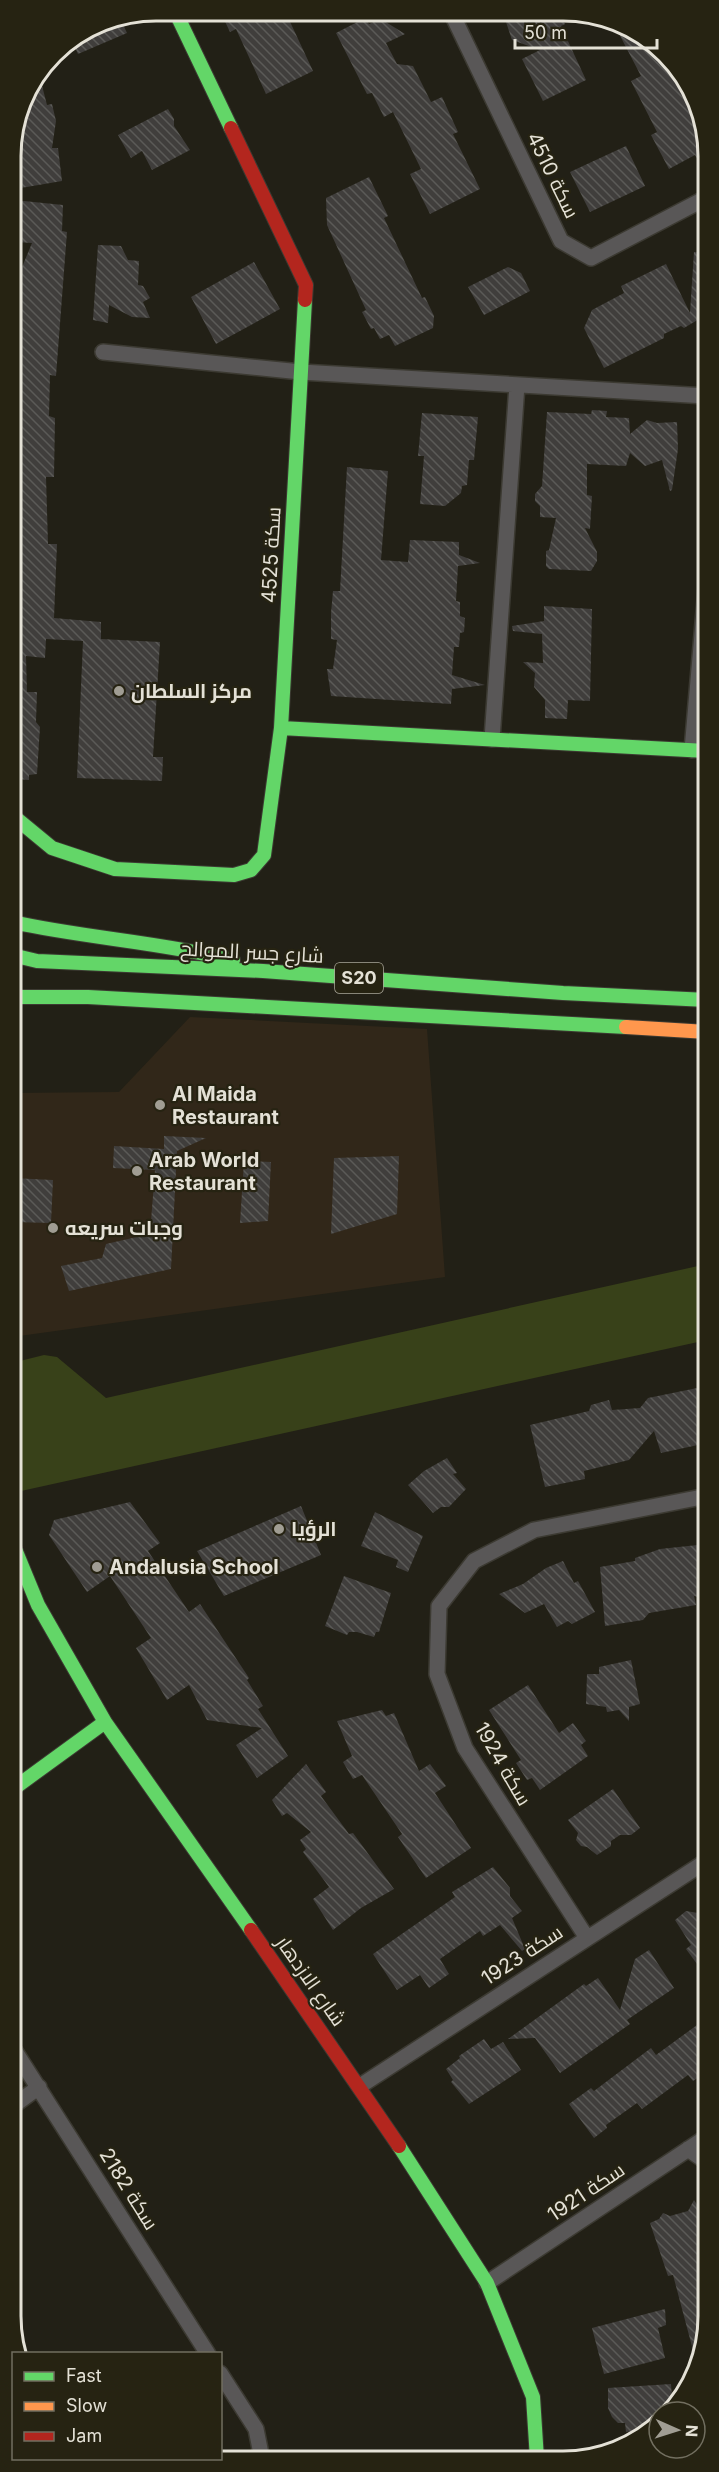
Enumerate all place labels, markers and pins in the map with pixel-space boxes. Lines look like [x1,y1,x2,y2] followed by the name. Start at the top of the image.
[131,679,252,703] place label: مركز السلطان
[112,684,126,698] marker: مركز السلطان
[172,1082,279,1129] place label: Al Maida Restaurant
[153,1098,167,1112] marker: Al Maida Restaurant
[149,1148,259,1195] place label: Arab World Restaurant
[130,1164,144,1178] marker: Arab World Restaurant
[65,1216,183,1240] place label: وجبات سريعه
[46,1221,60,1235] marker: وجبات سريعه
[291,1517,337,1541] place label: الرؤيا
[272,1522,286,1536] marker: الرؤيا
[109,1555,279,1579] place label: Andalusia School
[90,1560,104,1574] marker: Andalusia School

